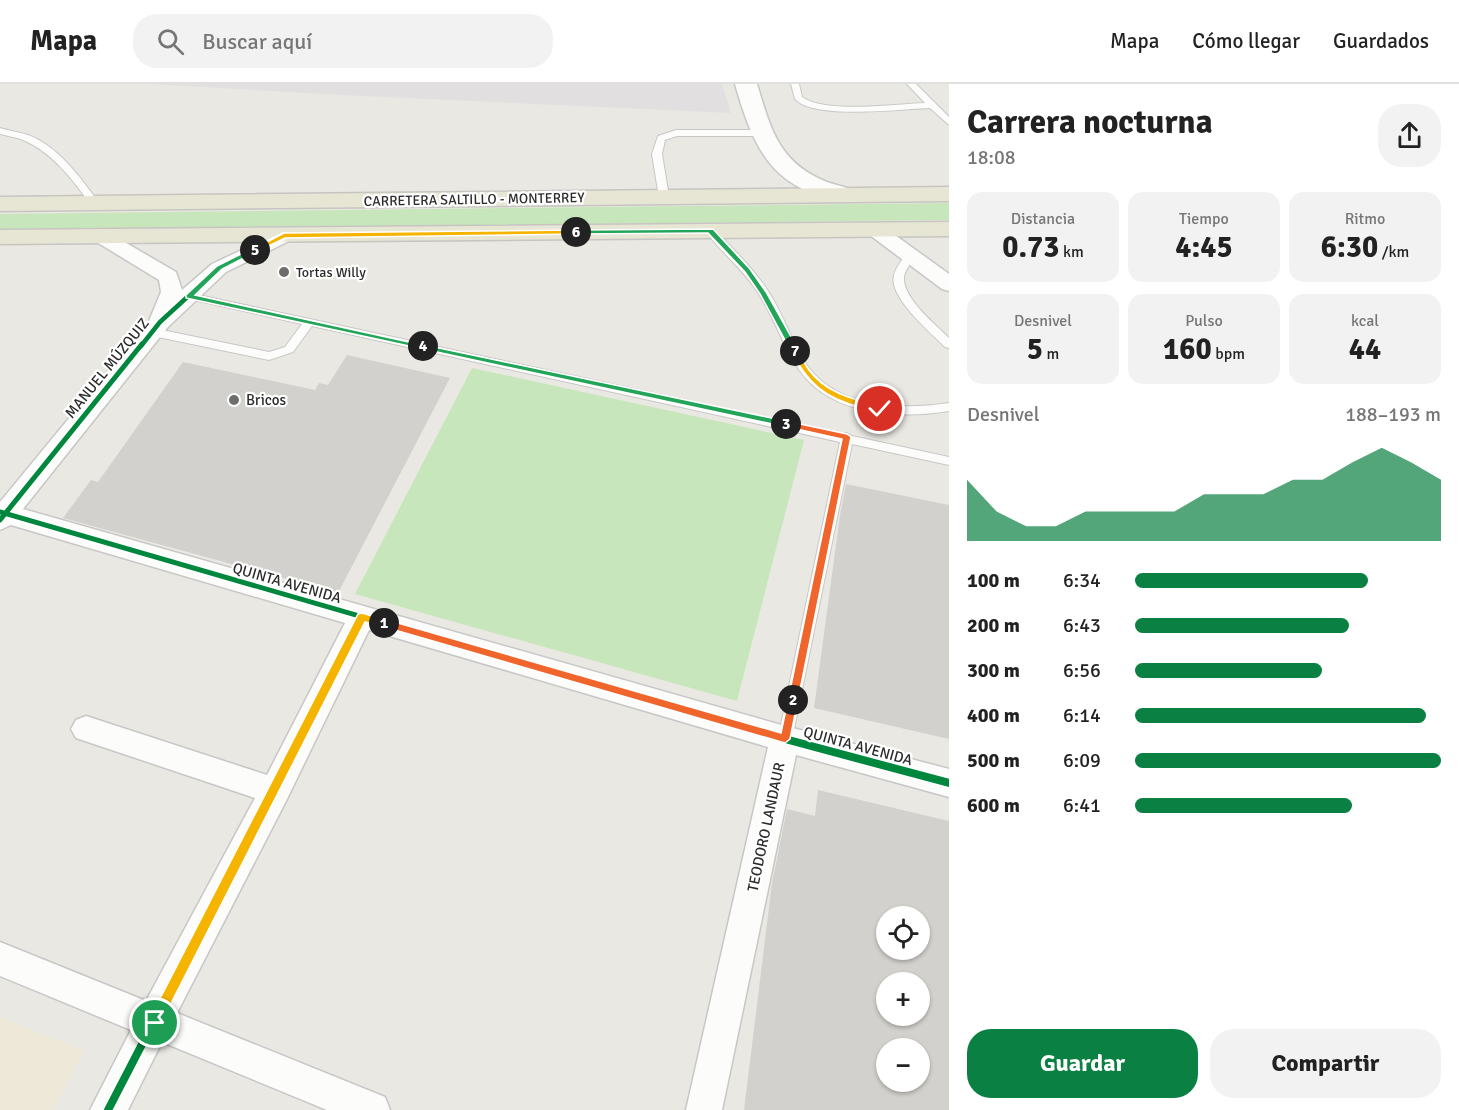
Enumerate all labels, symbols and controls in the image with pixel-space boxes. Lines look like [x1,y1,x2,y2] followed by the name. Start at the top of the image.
[133,14,553,68] search box
[30,24,97,58] text: Mapa
[154,25,187,58] icon: search
[202,28,312,55] text: Buscar aquí
[1110,28,1159,54] text: Mapa
[1192,28,1300,54] text: Cómo llegar
[1333,28,1429,54] text: Guardados
[967,102,1213,143] text: Carrera nocturna
[1378,104,1441,167] button: share
[967,145,1016,170] text: 18:08
[364,189,584,210] street label: CARRETERA SALTILLO - MONTERREY
[1011,209,1075,229] text: Distancia
[1179,209,1229,229] text: Tiempo
[1345,209,1385,229] text: Ritmo
[561,217,591,247] pin: 6
[572,222,580,242] text: 6
[1002,229,1059,266] text: 0.73
[1175,229,1233,266] text: 4:45
[1321,229,1378,266] text: 6:30
[240,235,270,265] pin: 5
[251,240,259,260] text: 5
[1059,242,1084,262] text: km
[1378,242,1409,262] text: /km
[296,264,366,281] place label: Tortas Willy
[277,265,291,279] marker: Tortas Willy
[1014,311,1072,331] text: Desnivel
[1185,311,1223,331] text: Pulso
[1351,311,1379,331] text: kcal
[60,314,153,422] street label: MANUEL MÚZQUIZ
[408,331,438,361] pin: 4
[1027,331,1043,368] text: 5
[1163,331,1212,368] text: 160
[1349,331,1381,368] text: 44
[419,336,427,356] text: 4
[780,336,810,366] pin: 7
[791,341,799,361] text: 7
[1043,344,1059,364] text: m
[1212,344,1245,364] text: bpm
[854,383,905,434] pin
[246,391,286,409] place label: Bricos
[863,392,896,425] icon: check
[227,393,241,407] marker: Bricos
[967,402,1040,427] text: Desnivel
[1345,402,1441,427] text: 188–193 m
[771,409,801,439] pin: 3
[782,414,790,434] text: 3
[231,559,343,607] street label: QUINTA AVENIDA
[967,568,1020,593] text: 100 m
[1063,568,1101,593] text: 6:34
[369,608,399,638] pin: 1
[380,613,388,633] text: 1
[967,613,1020,638] text: 200 m
[1063,613,1101,638] text: 6:43
[967,658,1020,683] text: 300 m
[1063,658,1101,683] text: 6:56
[778,685,808,715] pin: 2
[789,690,797,710] text: 2
[967,703,1020,728] text: 400 m
[1063,703,1101,728] text: 6:14
[802,723,914,769] street label: QUINTA AVENIDA
[967,748,1020,773] text: 500 m
[1063,748,1101,773] text: 6:09
[744,761,788,893] street label: TEODORO LANDAUR
[967,793,1020,818] text: 600 m
[1063,793,1101,818] text: 6:41
[876,906,930,1092] map controls
[876,906,930,960] button: locate
[876,972,930,1026] button: +
[129,997,180,1048] pin
[138,1006,171,1039] icon: arrive
[967,1029,1198,1098] button: Guardar
[1210,1029,1441,1098] button: Compartir
[876,1038,930,1092] button: −

